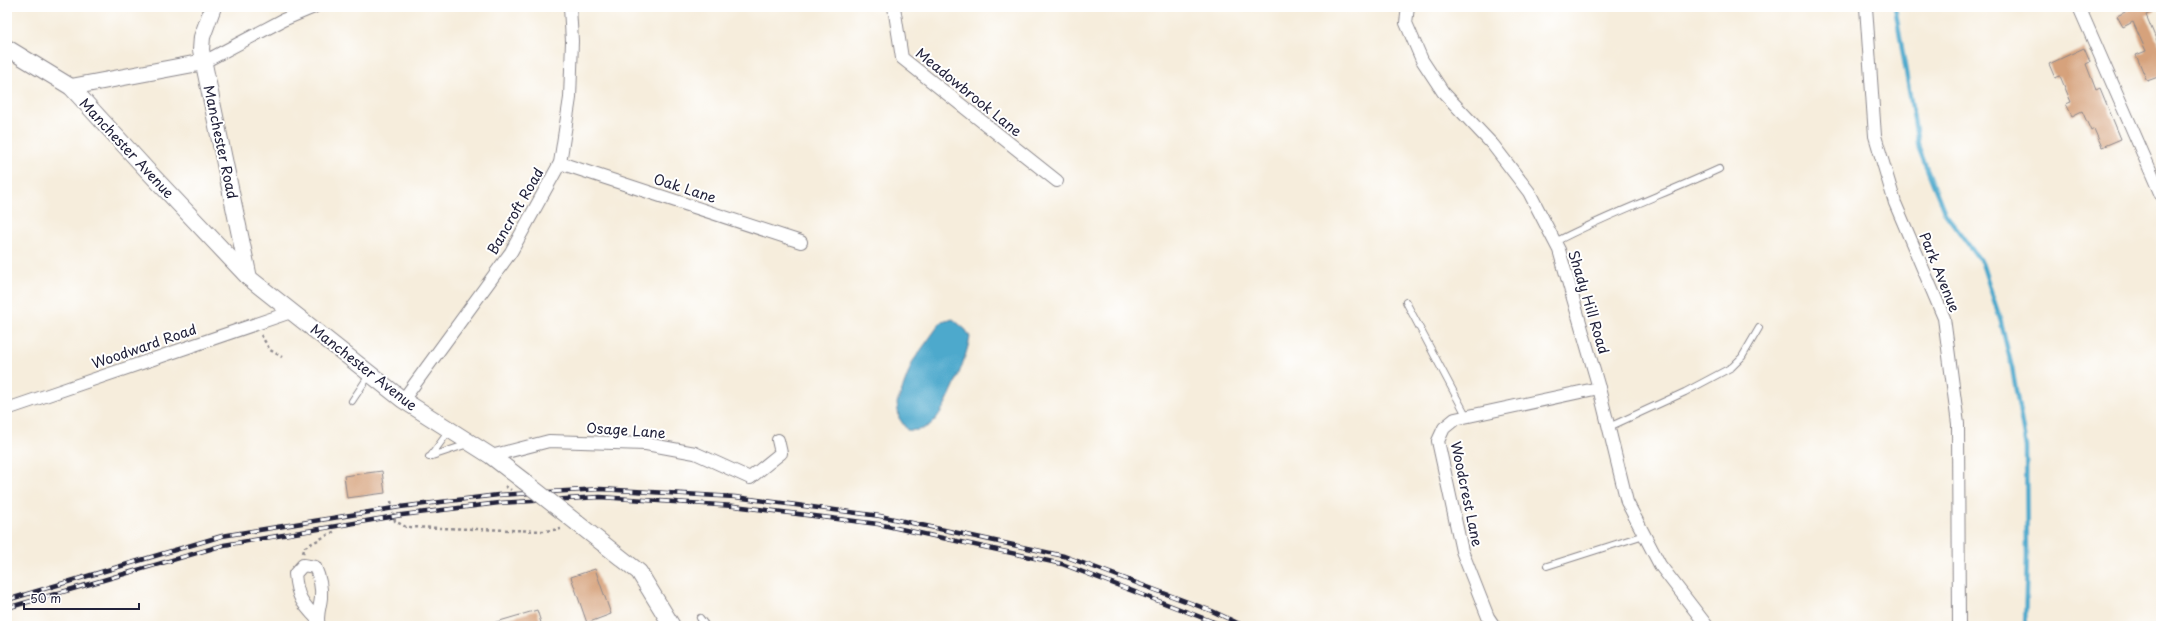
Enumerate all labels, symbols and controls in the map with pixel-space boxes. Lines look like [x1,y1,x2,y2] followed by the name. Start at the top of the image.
[911,43,1027,142] street label: Meadowbrook Lane
[199,83,243,201] street label: Manchester Road
[75,93,179,203] street label: Manchester Avenue
[482,164,548,258] street label: Bancroft Road
[651,168,719,208] street label: Oak Lane
[1914,229,1966,315] street label: Park Avenue
[1563,247,1615,357] street label: Shady Hill Road
[89,318,199,374] street label: Woodward Road
[306,319,422,416] street label: Manchester Avenue
[586,417,667,443] street label: Osage Lane
[1446,439,1488,549] street label: Woodcrest Lane
[24,585,139,611] scale bar
[30,589,61,607] text: 50 m

